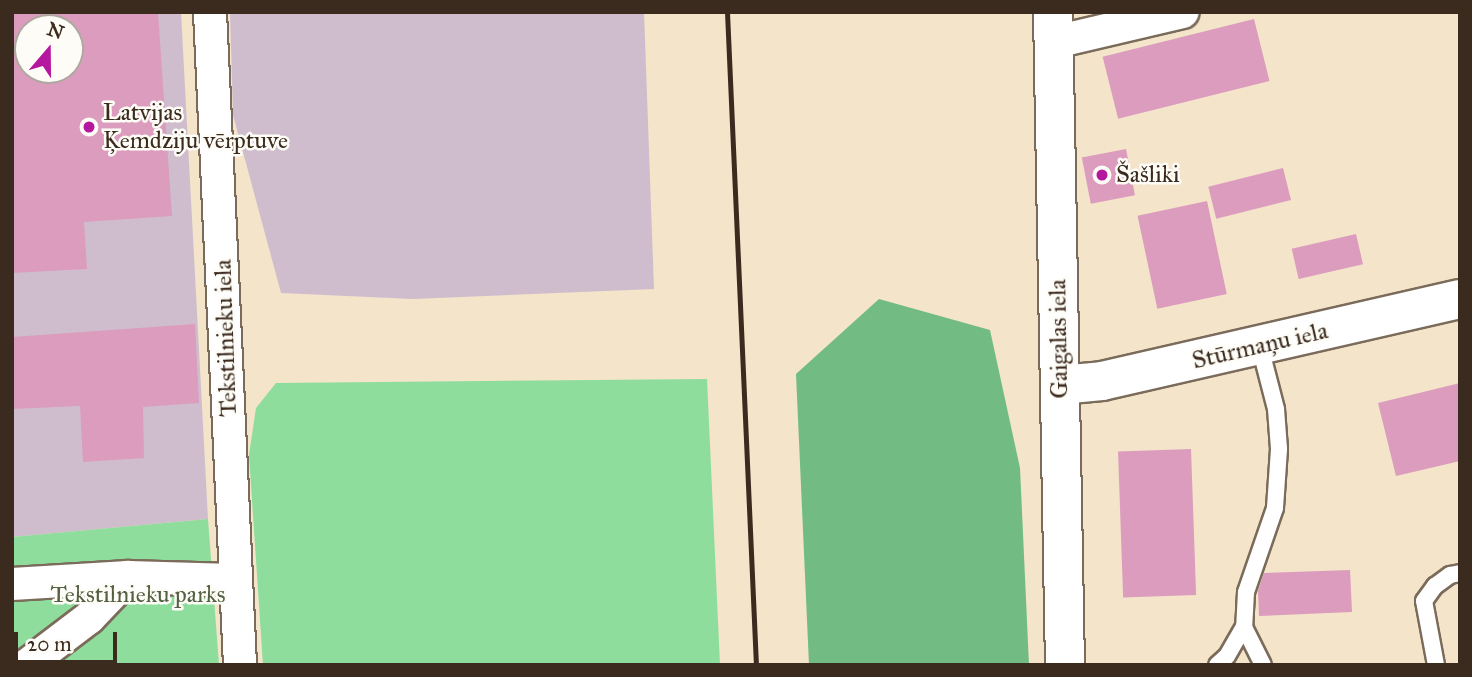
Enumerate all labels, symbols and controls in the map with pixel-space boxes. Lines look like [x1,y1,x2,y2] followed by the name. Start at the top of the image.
[14,14,84,84] north arrow
[44,17,67,44] text: N
[103,99,288,155] place label: Latvijas Ķemdziju vērptuve
[81,119,97,135] marker: Latvijas Ķemdziju vērptuve
[1116,161,1180,189] place label: Šašliki
[1094,167,1110,183] marker: Šašliki
[209,259,243,417] street label: Tekstilnieku iela
[1044,279,1074,399] street label: Gaigalas iela
[1189,316,1331,376] street label: Stūrmaņu iela
[50,581,226,609] park label: Tekstilnieku parks
[18,618,121,662] scale bar
[27,631,72,657] text: 20 m

